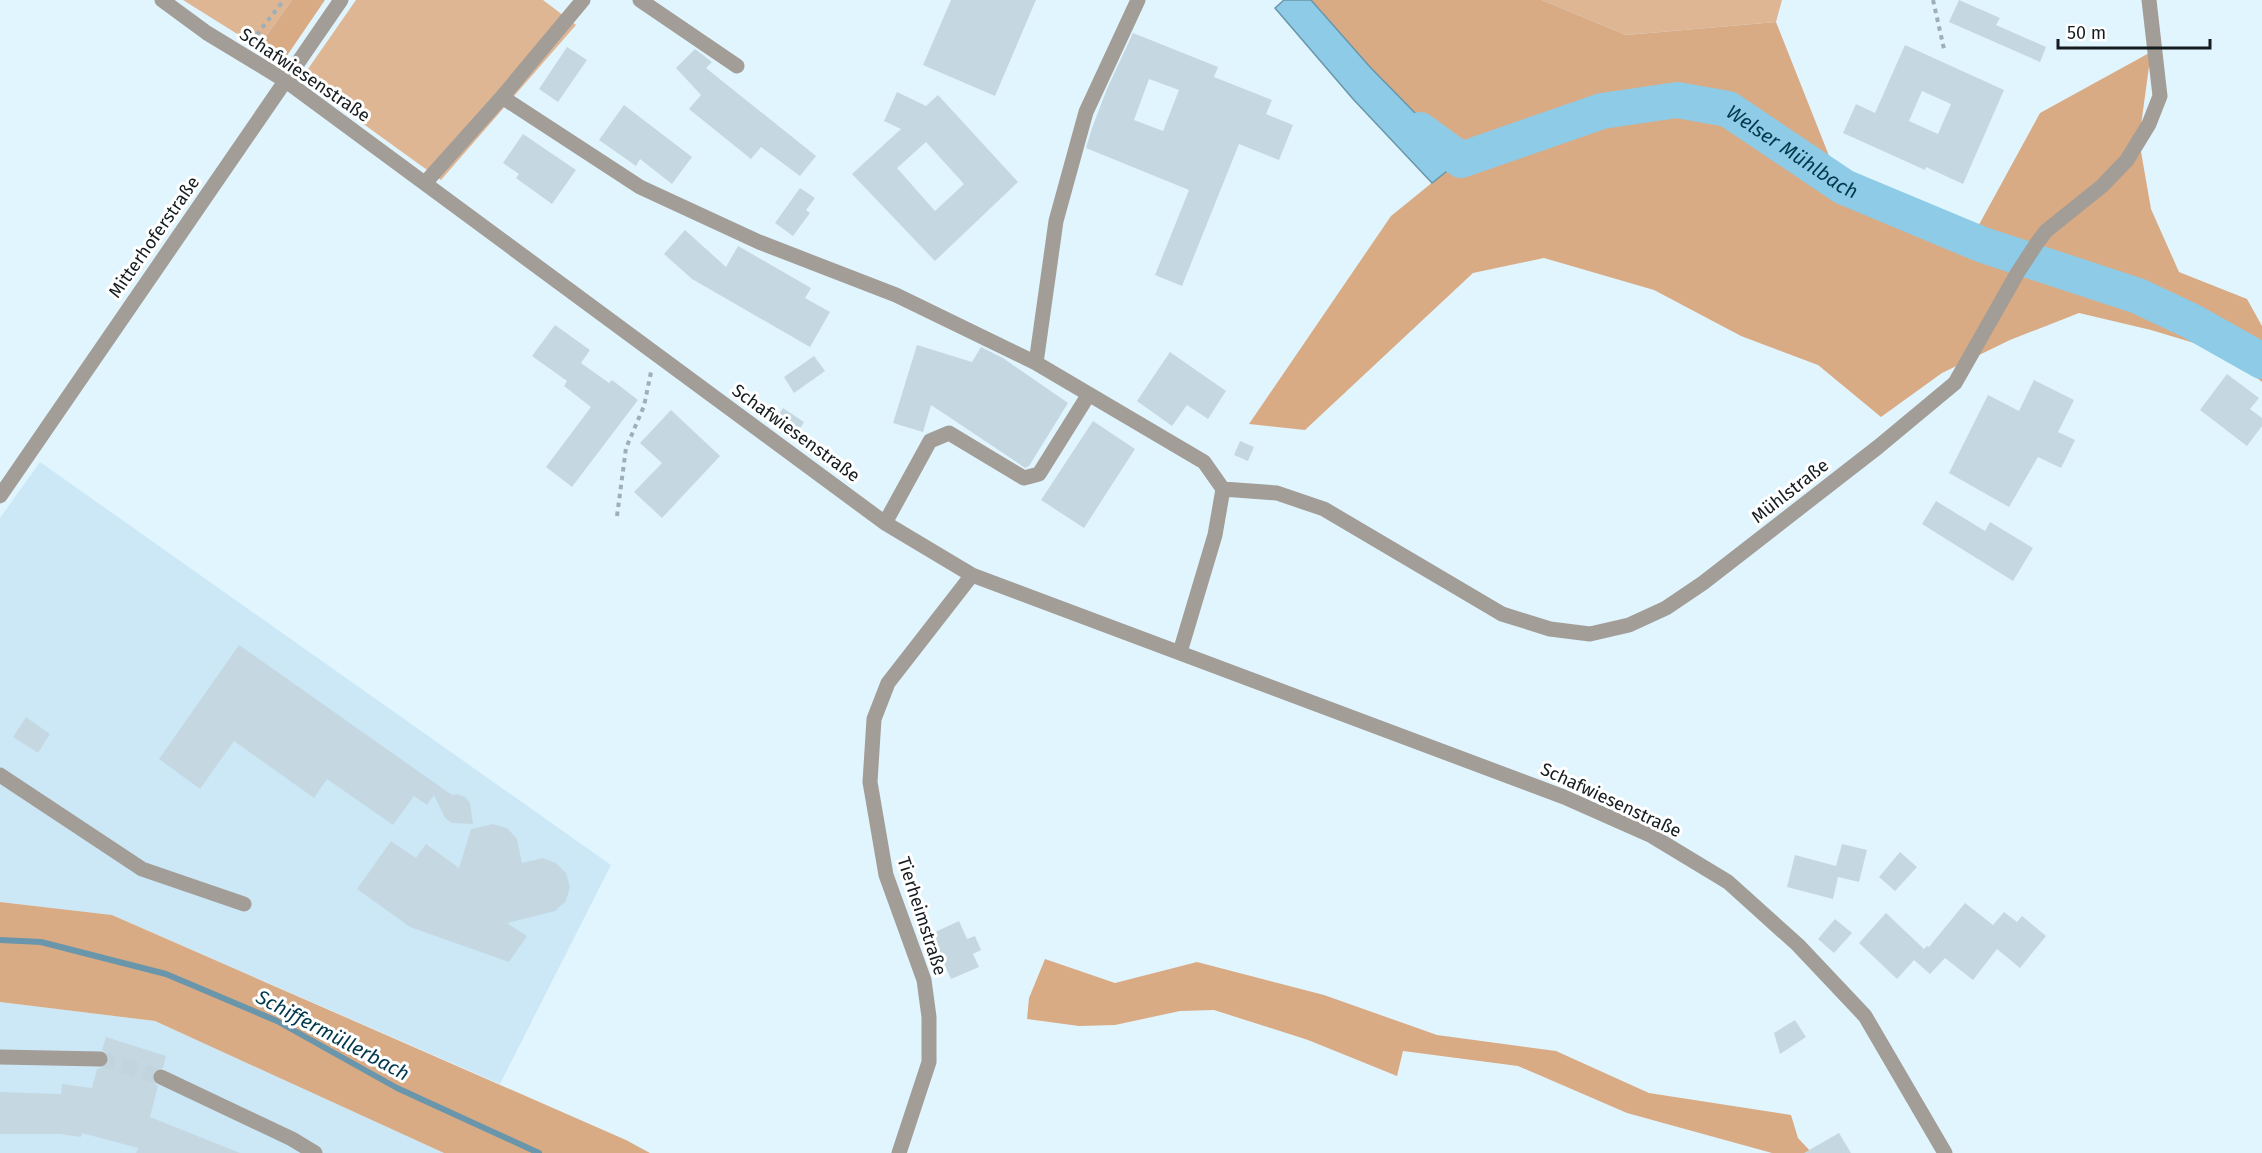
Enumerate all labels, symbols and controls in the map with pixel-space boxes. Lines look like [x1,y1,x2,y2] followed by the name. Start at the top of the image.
[2058,12,2210,50] scale bar
[2067,22,2106,44] text: 50 m
[235,23,375,127] street label: Schafwiesenstraße
[1722,99,1862,204] water label: Welser Mühlbach
[104,172,204,302] street label: Mitterhoferstraße
[728,379,864,487] street label: Schafwiesenstraße
[1747,454,1833,528] street label: Mühlstraße
[1537,758,1685,842] street label: Schafwiesenstraße
[892,854,952,978] street label: Tierheimstraße
[251,984,414,1086] water label: Schiffermüllerbach

